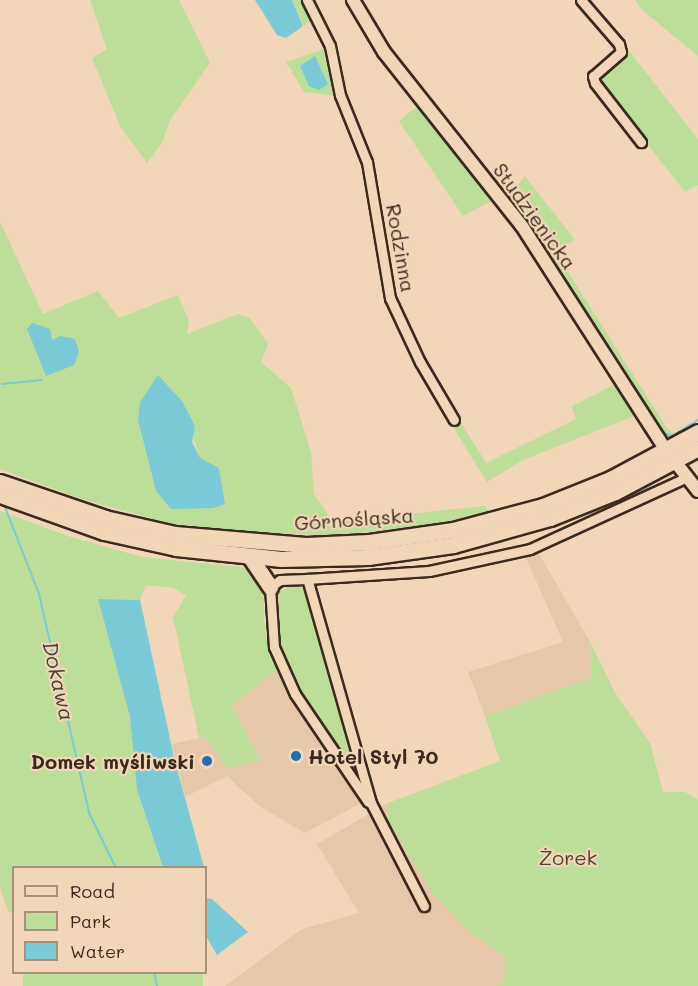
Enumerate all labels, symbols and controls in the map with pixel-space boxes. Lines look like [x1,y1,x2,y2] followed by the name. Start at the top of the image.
[488,158,582,274] street label: Studzienicka
[381,202,421,294] street label: Rodzinna
[293,503,415,535] street label: Górnośląska
[38,639,80,723] water label: Dokawa
[308,744,438,768] place label: Hotel Styl 70
[31,749,195,773] place label: Domek myśliwski
[289,749,303,763] marker: Hotel Styl 70
[200,754,214,768] marker: Domek myśliwski
[539,845,597,869] park label: Żorek
[12,866,207,974] legend
[70,879,115,903] text: Road
[70,909,111,933] text: Park
[70,939,125,963] text: Water

